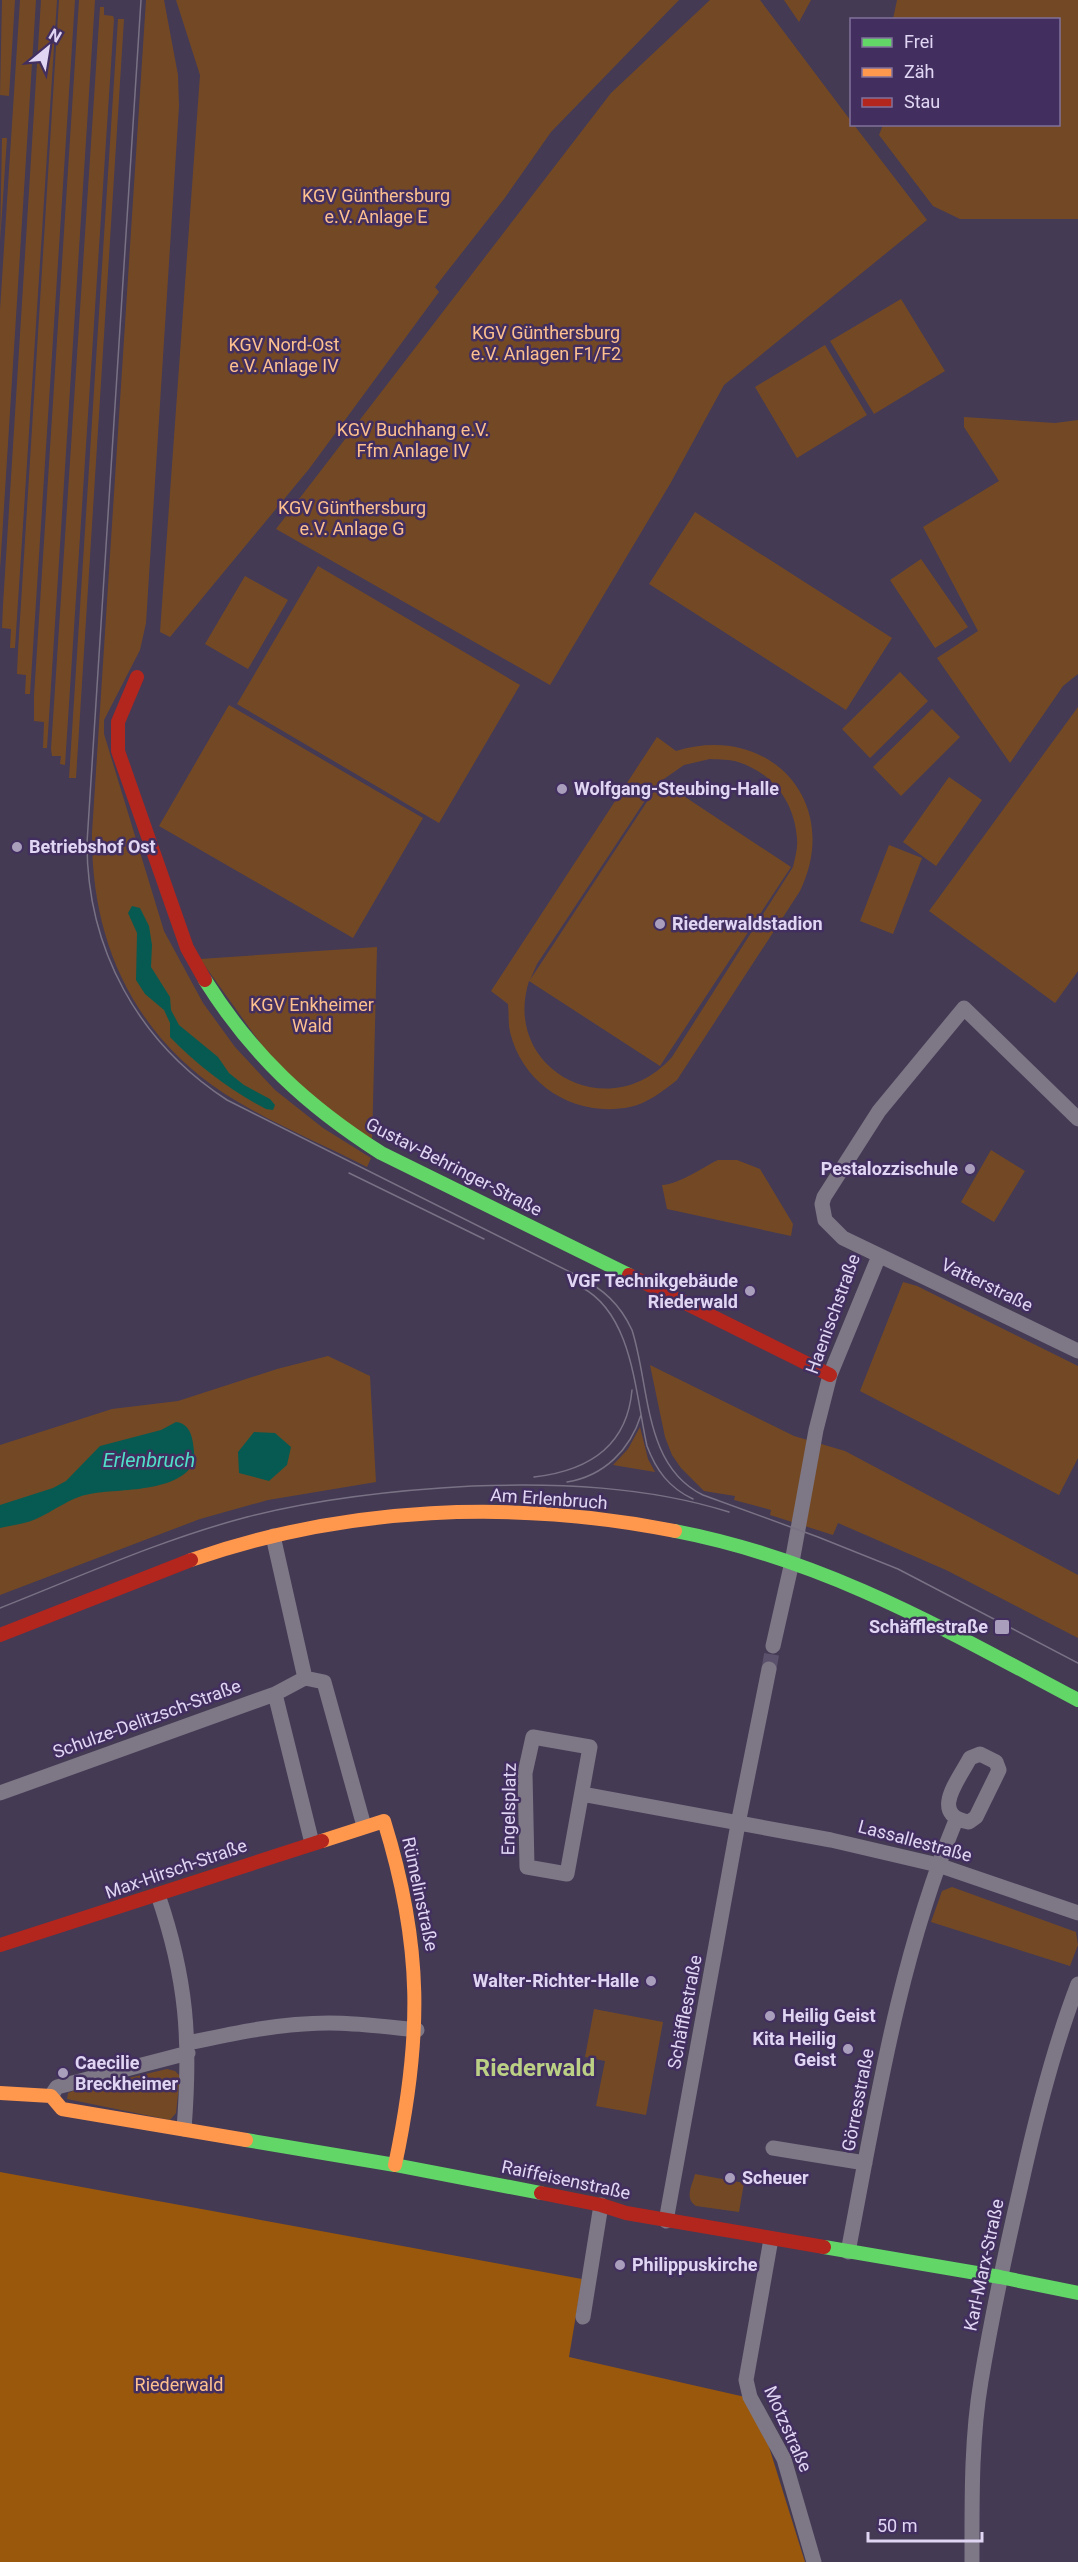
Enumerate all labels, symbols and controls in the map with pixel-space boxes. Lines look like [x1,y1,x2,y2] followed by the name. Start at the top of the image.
[18,18,78,78] north arrow
[850,18,1060,126] legend
[46,24,65,46] text: N
[904,31,934,52] text: Frei
[904,61,935,82] text: Zäh
[904,91,940,112] text: Stau
[302,185,450,227] park label: KGV Günthersburg e.V. Anlage E
[471,322,621,364] park label: KGV Günthersburg e.V. Anlagen F1/F2
[229,334,340,376] park label: KGV Nord-Ost e.V. Anlage IV
[337,419,489,461] park label: KGV Buchhang e.V. Ffm Anlage IV
[278,497,426,539] park label: KGV Günthersburg e.V. Anlage G
[574,778,779,799] place label: Wolfgang-Steubing-Halle
[555,782,569,796] marker: Wolfgang-Steubing-Halle
[29,836,156,857] place label: Betriebshof Ost
[10,840,24,854] marker: Betriebshof Ost
[672,913,822,934] place label: Riederwaldstadion
[653,917,667,931] marker: Riederwaldstadion
[250,994,374,1036] park label: KGV Enkheimer Wald
[363,1113,546,1220] street label: Gustav-Behringer-Straße
[821,1158,958,1179] place label: Pestalozzischule
[963,1162,977,1176] marker: Pestalozzischule
[801,1251,864,1377] street label: Haenischstraße
[938,1253,1036,1316] street label: Vatterstraße
[567,1270,738,1312] place label: VGF Technikgebäude Riederwald
[743,1284,757,1298] marker: VGF Technikgebäude Riederwald
[103,1448,195,1472] water label: Erlenbruch
[490,1484,608,1513] street label: Am Erlenbruch
[869,1616,988,1637] place label: Schäfflestraße
[993,1618,1011,1636] marker: Schäfflestraße
[50,1675,244,1762] street label: Schulze-Delitzsch-Straße
[497,1762,520,1855] street label: Engelsplatz
[856,1815,974,1866] street label: Lassallestraße
[102,1834,250,1903] street label: Max-Hirsch-Straße
[398,1835,443,1953] street label: Rümelinstraße
[663,1953,706,2071] street label: Schäfflestraße
[473,1970,639,1991] place label: Walter-Richter-Halle
[644,1974,658,1988] marker: Walter-Richter-Halle
[782,2005,876,2026] place label: Heilig Geist
[763,2009,777,2023] marker: Heilig Geist
[753,2028,836,2070] place label: Kita Heilig Geist
[841,2042,855,2056] marker: Kita Heilig Geist
[837,2047,878,2153] street label: Görresstraße
[75,2052,179,2094] place label: Caecilie Breckheimer
[475,2054,595,2082] district label: Riederwald
[56,2066,70,2080] marker: Caecilie Breckheimer
[500,2156,632,2203] street label: Raiffeisenstraße
[742,2167,809,2188] place label: Scheuer
[723,2171,737,2185] marker: Scheuer
[959,2197,1008,2333] street label: Karl-Marx-Straße
[632,2254,758,2275] place label: Philippuskirche
[613,2258,627,2272] marker: Philippuskirche
[135,2374,223,2395] park label: Riederwald
[760,2383,817,2475] street label: Motzstraße
[868,2505,982,2543] scale bar
[877,2515,917,2536] text: 50 m

